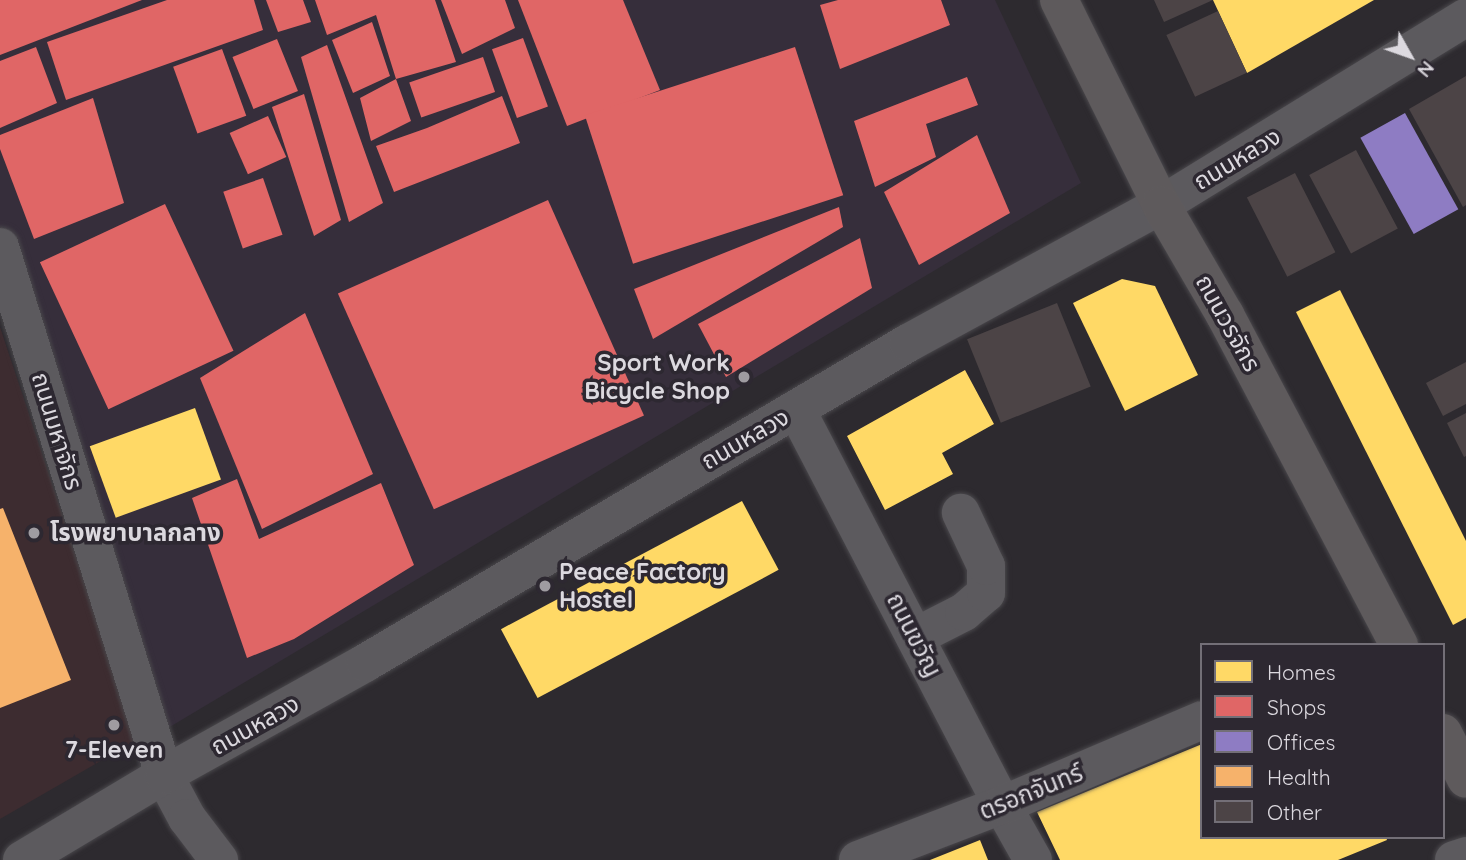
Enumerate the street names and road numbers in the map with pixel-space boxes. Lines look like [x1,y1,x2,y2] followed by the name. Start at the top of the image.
[1188,122,1286,196] street label: ถนนหลวง
[1190,270,1266,376] street label: ถนนวรจักร
[25,369,89,493] street label: ถนนมหาจักร
[696,402,794,476] street label: ถนนหลวง
[881,588,947,682] street label: ถนนขวัญ
[206,689,304,761] street label: ถนนหลวง
[975,758,1087,826] street label: ตรอกจันทร์

